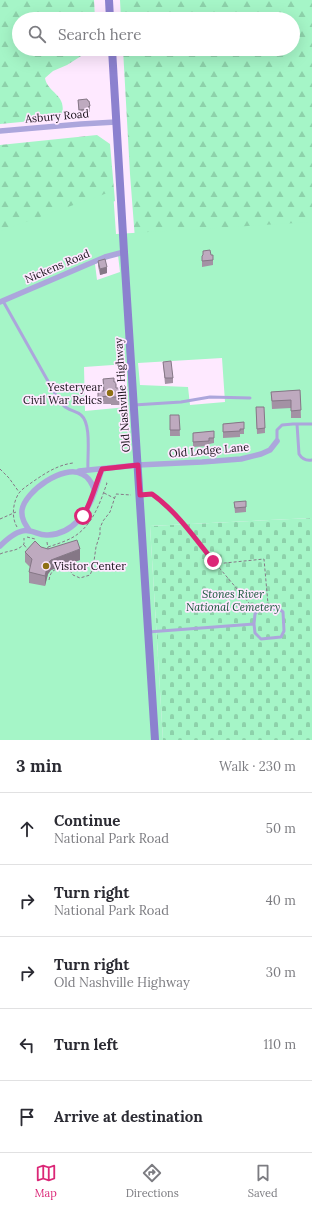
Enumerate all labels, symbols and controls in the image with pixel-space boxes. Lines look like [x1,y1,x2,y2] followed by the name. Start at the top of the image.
[12,12,300,56] search box
[26,23,48,45] icon: search
[58,25,141,44] text: Search here
[23,106,90,126] street label: Asbury Road
[22,246,92,286] street label: Nickens Road
[111,337,133,453] street label: Old Nashville Highway
[23,380,102,407] place label: Yesteryear Civil War Relics
[105,388,115,398] marker: Yesteryear Civil War Relics
[168,440,250,460] street label: Old Lodge Lane
[74,507,92,525] route start
[204,552,222,570] route end
[53,559,126,573] place label: Visitor Center
[41,561,51,571] marker: Visitor Center
[186,587,280,614] park label: Stones River National Cemetery
[16,755,62,777] text: 3 min
[219,758,296,775] text: Walk · 230 m
[54,811,120,830] text: Continue
[16,818,38,840] icon: ahead
[266,820,296,837] text: 50 m
[54,830,169,847] text: National Park Road
[54,883,130,902] text: Turn right
[16,890,38,912] icon: right
[266,892,296,909] text: 40 m
[54,902,169,919] text: National Park Road
[54,955,130,974] text: Turn right
[16,962,38,984] icon: right
[266,964,296,981] text: 30 m
[54,974,190,991] text: Old Nashville Highway
[16,1034,38,1056] icon: left
[54,1035,118,1054] text: Turn left
[263,1036,296,1053] text: 110 m
[16,1106,38,1128] icon: arrive
[54,1107,203,1126] text: Arrive at destination
[34,1162,57,1200] tab: Map
[126,1162,179,1200] tab: Directions
[248,1162,278,1200] tab: Saved

